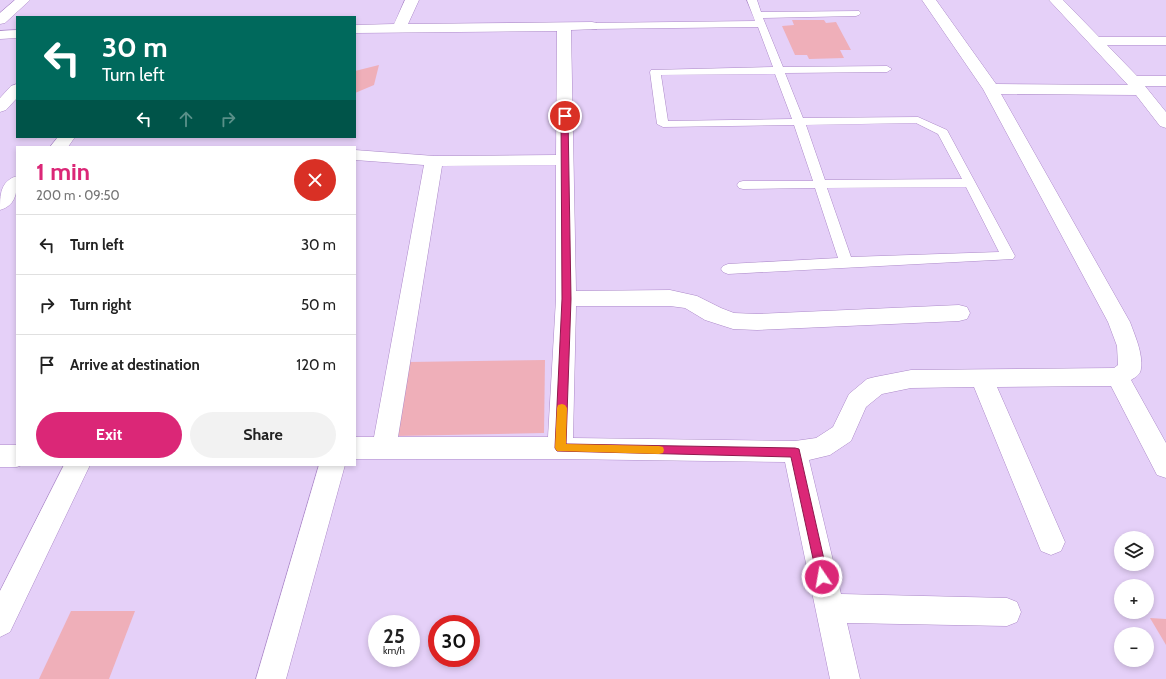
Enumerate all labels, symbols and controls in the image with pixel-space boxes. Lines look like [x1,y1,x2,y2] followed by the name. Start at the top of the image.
[102,30,168,64] text: 30 m
[36,32,88,84] icon: left
[102,64,165,86] text: Turn left
[548,99,582,133] pin
[554,105,576,127] icon: arrive
[133,108,155,130] icon: left
[175,108,197,130] icon: ahead
[217,108,239,130] icon: right
[36,157,90,186] text: 1 min
[294,159,336,201] button: close
[36,187,120,203] text: 200 m · 09:50
[36,234,58,256] icon: left
[70,236,124,254] text: Turn left
[301,236,336,254] text: 30 m
[36,294,58,316] icon: right
[70,296,131,314] text: Turn right
[301,296,336,314] text: 50 m
[36,354,58,376] icon: arrive
[70,356,200,374] text: Arrive at destination
[296,356,336,374] text: 120 m
[36,412,182,458] button: Exit
[190,412,336,458] button: Share
[1114,531,1154,667] map controls
[1114,531,1154,571] button: layers
[801,556,843,598] position arrow
[1114,579,1154,619] button: +
[428,615,480,667] speed limit sign: 30
[383,624,405,648] text: 25
[1114,627,1154,667] button: −
[383,644,405,657] text: km/h

